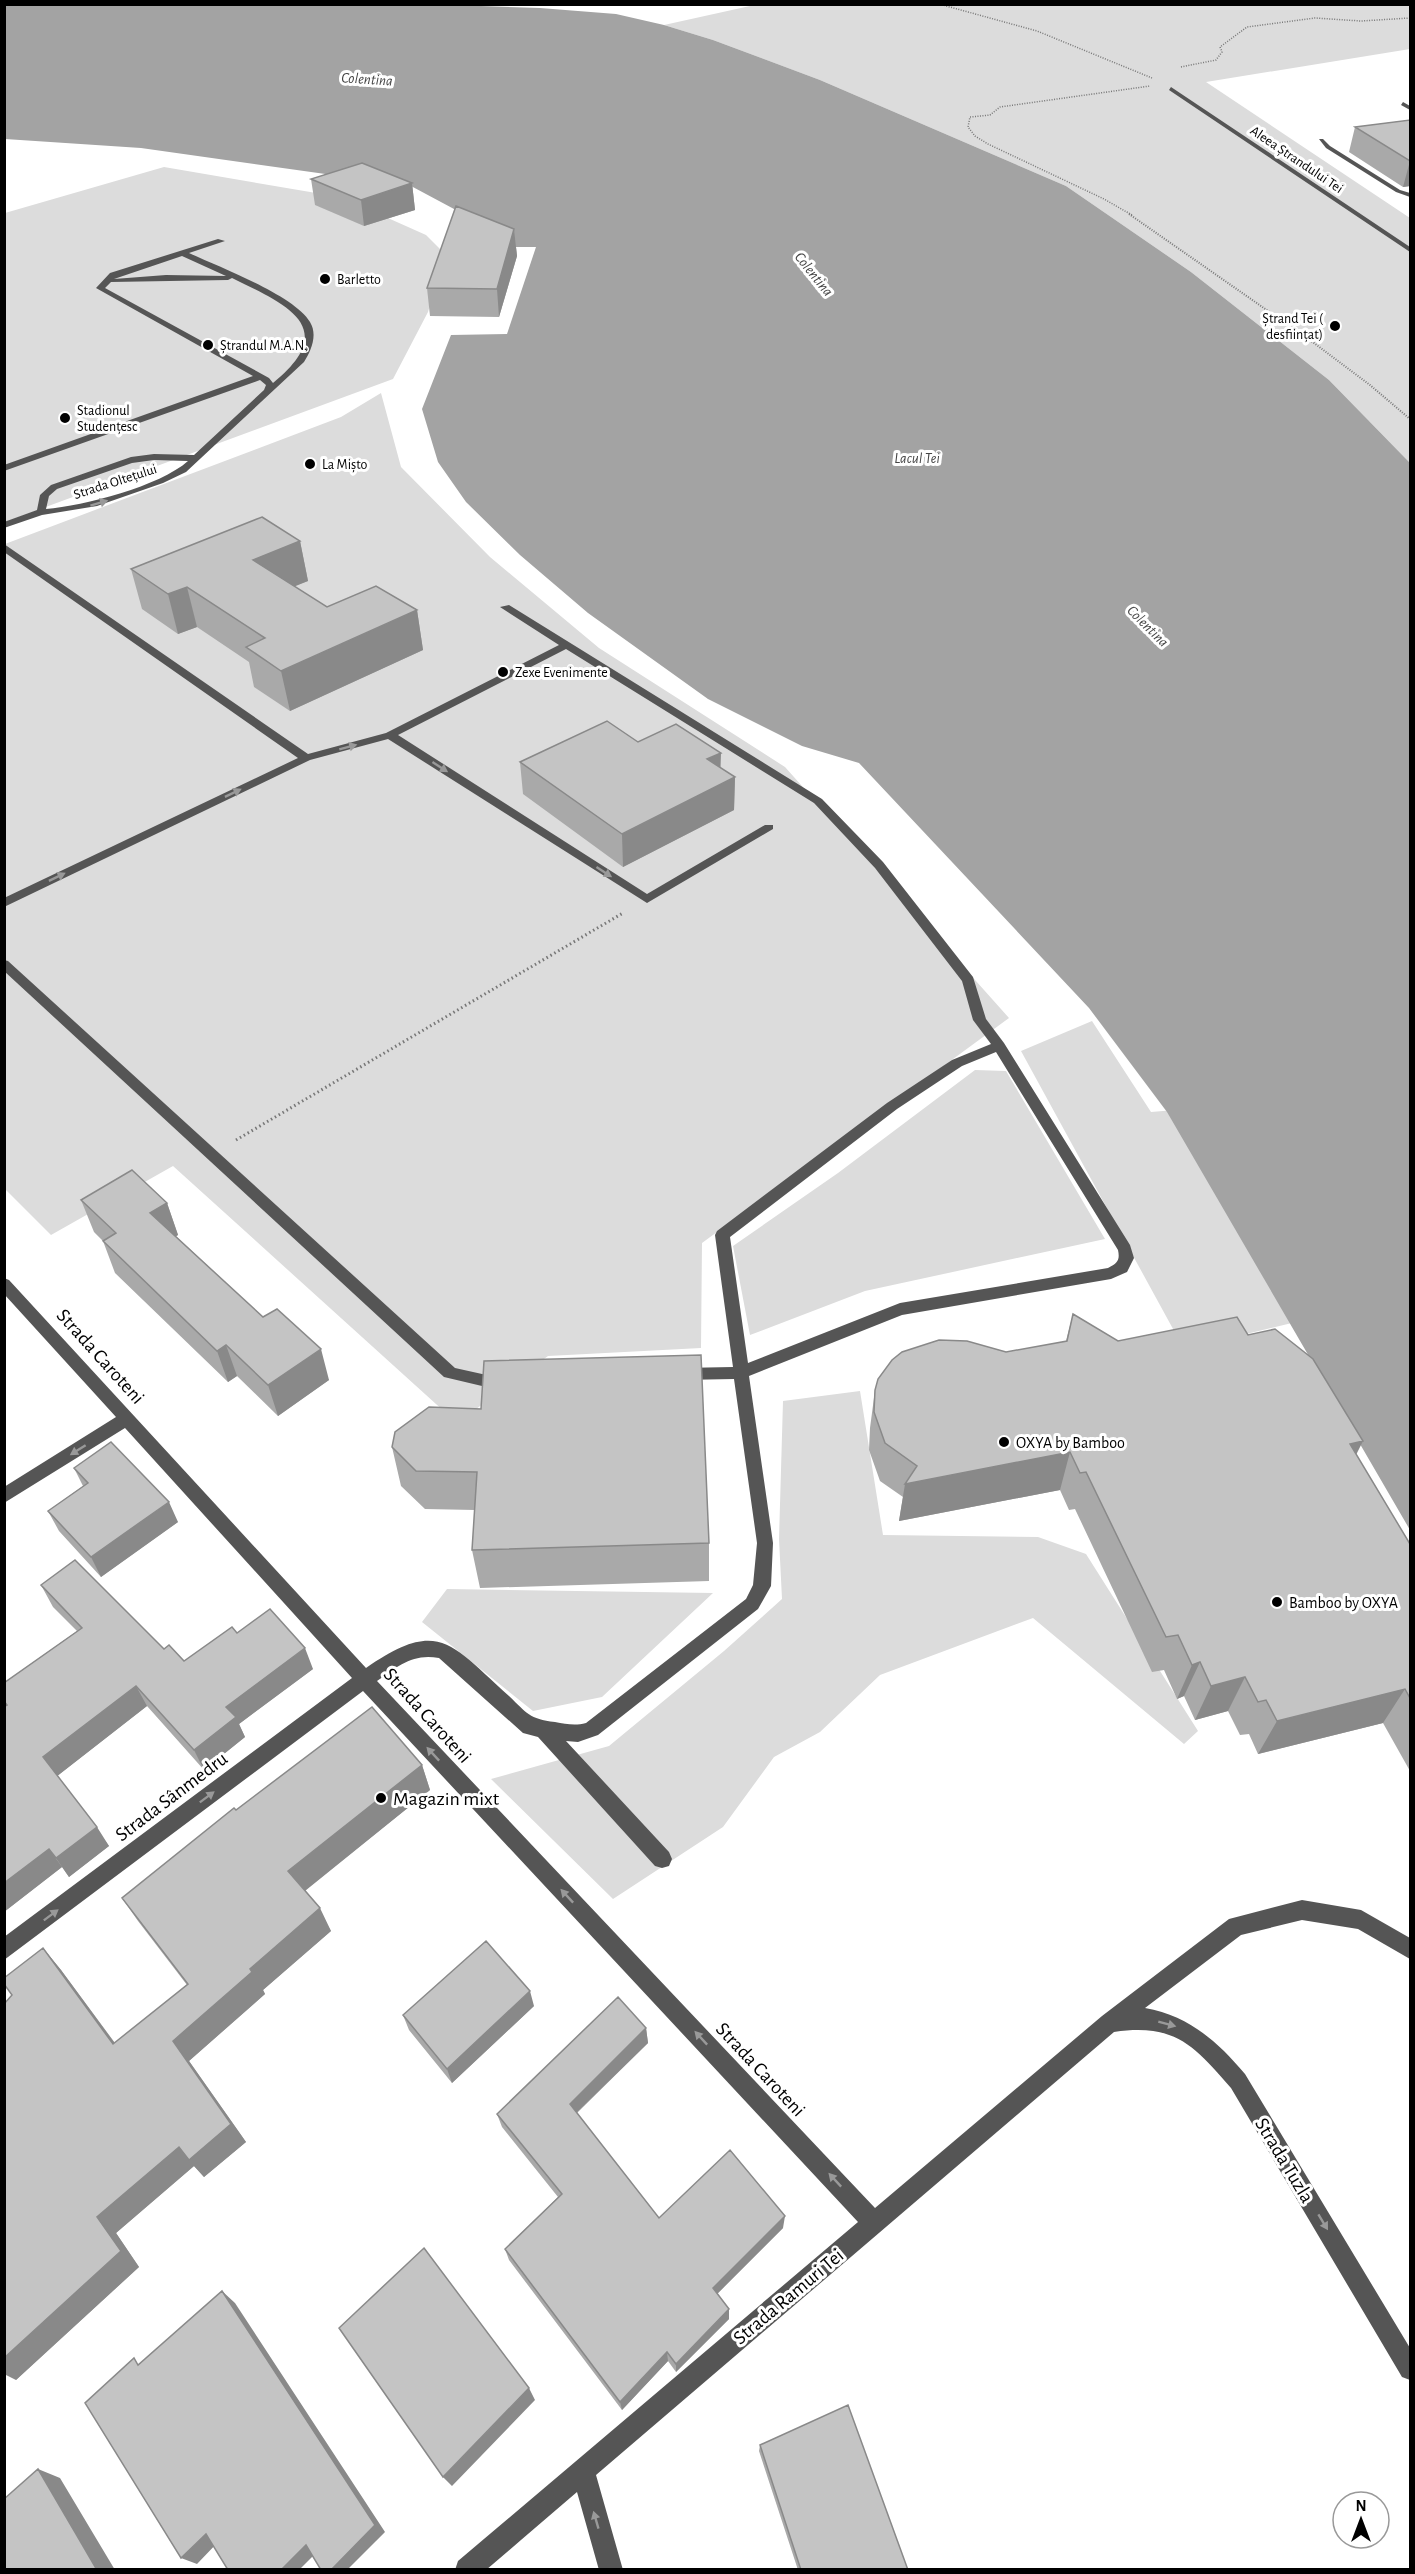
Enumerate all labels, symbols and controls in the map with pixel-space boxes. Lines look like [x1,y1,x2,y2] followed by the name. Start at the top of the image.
[341,70,393,89] water label: Colentina
[1247,124,1345,197] street label: Aleea Ștrandului Tei
[792,250,836,299] water label: Colentina
[318,272,332,286] marker: Barletto
[337,273,381,287] place label: Barletto
[1262,312,1323,343] place label: Ștrand Tei ( desființat)
[1328,319,1342,333] marker: Ștrand Tei ( desființat)
[201,338,215,352] marker: Ștrandul M.A.N.
[220,339,307,354] place label: Ștrandul M.A.N.
[77,404,138,435] place label: Stadionul Studențesc
[58,411,72,425] marker: Stadionul Studențesc
[894,451,940,466] water label: Lacul Tei
[303,457,317,471] marker: La Mișto
[322,458,367,473] place label: La Mișto
[72,462,159,503] street label: Strada Oltețului
[90,497,108,507] one-way arrow
[1124,603,1171,650] water label: Colentina
[496,665,510,679] marker: Zexe Evenimente
[515,666,608,680] place label: Zexe Evenimente
[339,742,357,751] one-way arrow
[431,761,448,772] one-way arrow
[225,789,242,798] one-way arrow
[596,866,612,877] one-way arrow
[49,873,66,882] one-way arrow
[53,1305,148,1408] street label: Strada Caroteni
[997,1435,1011,1449] marker: OXYA by Bamboo
[1016,1435,1125,1452] place label: OXYA by Bamboo
[70,1444,86,1455] one-way arrow
[1270,1595,1284,1609] marker: Bamboo by OXYA
[1289,1595,1398,1612] place label: Bamboo by OXYA
[380,1664,475,1767] street label: Strada Caroteni
[427,1747,440,1762] one-way arrow
[112,1748,231,1845] street label: Strada Sânmedru
[393,1789,500,1809] place label: Magazin mixt
[374,1791,388,1805] marker: Magazin mixt
[199,1792,214,1804] one-way arrow
[561,1889,574,1904] one-way arrow
[43,1909,59,1921] one-way arrow
[712,2019,809,2121] street label: Strada Caroteni
[1158,2020,1176,2029] one-way arrow
[695,2031,708,2046] one-way arrow
[1251,2115,1317,2206] street label: Strada Tuzla
[828,2173,842,2187] one-way arrow
[1317,2214,1328,2230] one-way arrow
[730,2245,848,2348] street label: Strada Ramuri Tei
[1331,2490,1391,2550] north arrow
[1355,2498,1367,2514] text: N
[591,2511,600,2529] one-way arrow

